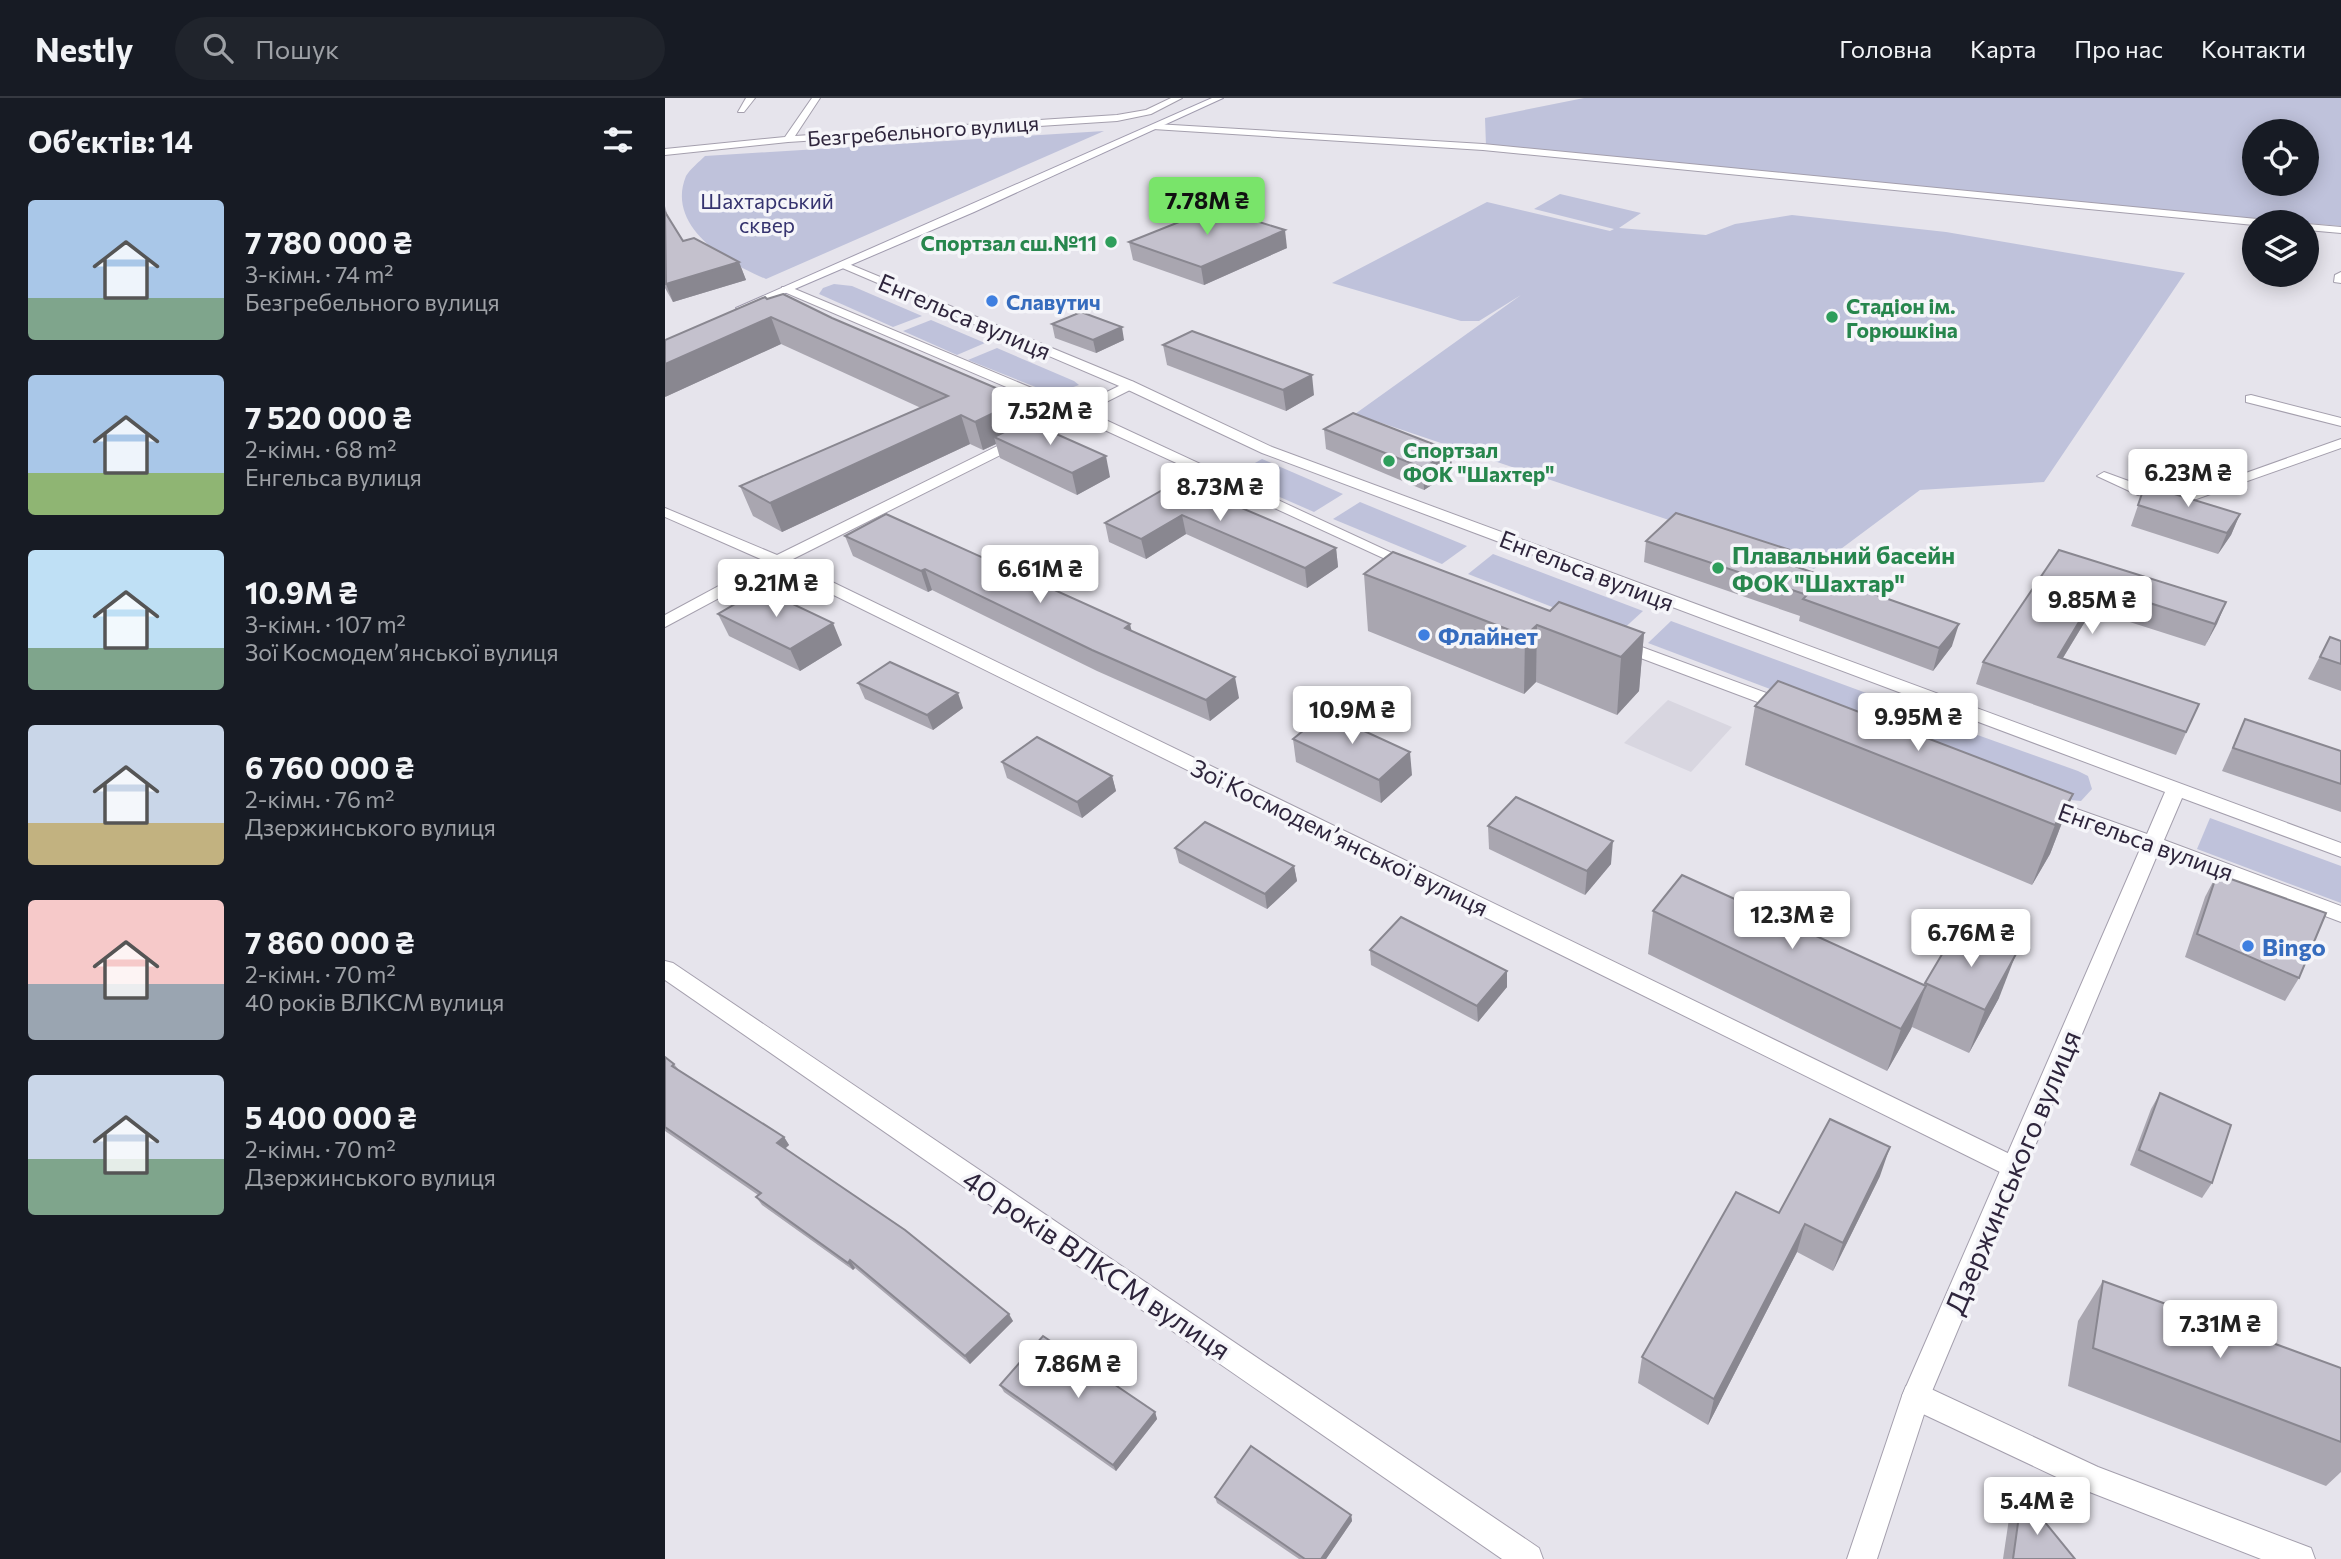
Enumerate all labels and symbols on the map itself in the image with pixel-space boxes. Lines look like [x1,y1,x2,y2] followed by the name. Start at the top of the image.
[806,109,1040,151] street label: Безгребельного вулиця
[1142,178,1272,237] pin: 7.78M ₴
[700,188,834,237] park label: Шахтарський сквер
[921,230,1097,255] place label: Спортзал сш.№11
[1103,234,1119,250] marker: Спортзал сш.№11
[874,267,1056,365] street label: Енгельса вулиця
[1006,289,1101,314] place label: Славутич
[984,293,1000,309] marker: Славутич
[1846,293,1958,342] place label: Стадіон ім. Горюшкіна
[1824,309,1840,325] marker: Стадіон ім. Горюшкіна
[985,388,1115,447] pin: 7.52M ₴
[1403,437,1554,486] place label: Спортзал ФОК "Шахтер"
[2123,450,2253,509] pin: 6.23M ₴
[1381,453,1397,469] marker: Спортзал ФОК "Шахтер"
[1155,464,1285,523] pin: 8.73M ₴
[1496,523,1678,617] street label: Енгельса вулиця
[1732,540,1955,597] place label: Плавальний басейн ФОК "Шахтар"
[975,546,1105,605] pin: 6.61M ₴
[711,560,841,619] pin: 9.21M ₴
[1710,560,1726,576] marker: Плавальний басейн ФОК "Шахтар"
[2027,576,2157,636] pin: 9.85M ₴
[1438,621,1539,650] place label: Флайнет
[1416,627,1432,643] marker: Флайнет
[1287,686,1417,746] pin: 10.9M ₴
[1853,694,1983,753] pin: 9.95M ₴
[1187,752,1493,922] street label: Зої Космодем’янської вулиця
[2054,796,2238,886] street label: Енгельса вулиця
[1727,892,1857,951] pin: 12.3M ₴
[1906,910,2036,969] pin: 6.76M ₴
[2262,932,2326,961] place label: Bingo
[2240,938,2256,954] marker: Bingo
[1937,1025,2087,1319] street label: Дзержинського вулиця
[957,1162,1237,1366] street label: 40 років ВЛКСМ вулиця
[2155,1300,2285,1360] pin: 7.31M ₴
[1013,1340,1143,1400] pin: 7.86M ₴
[1980,1478,2094,1537] pin: 5.4M ₴

